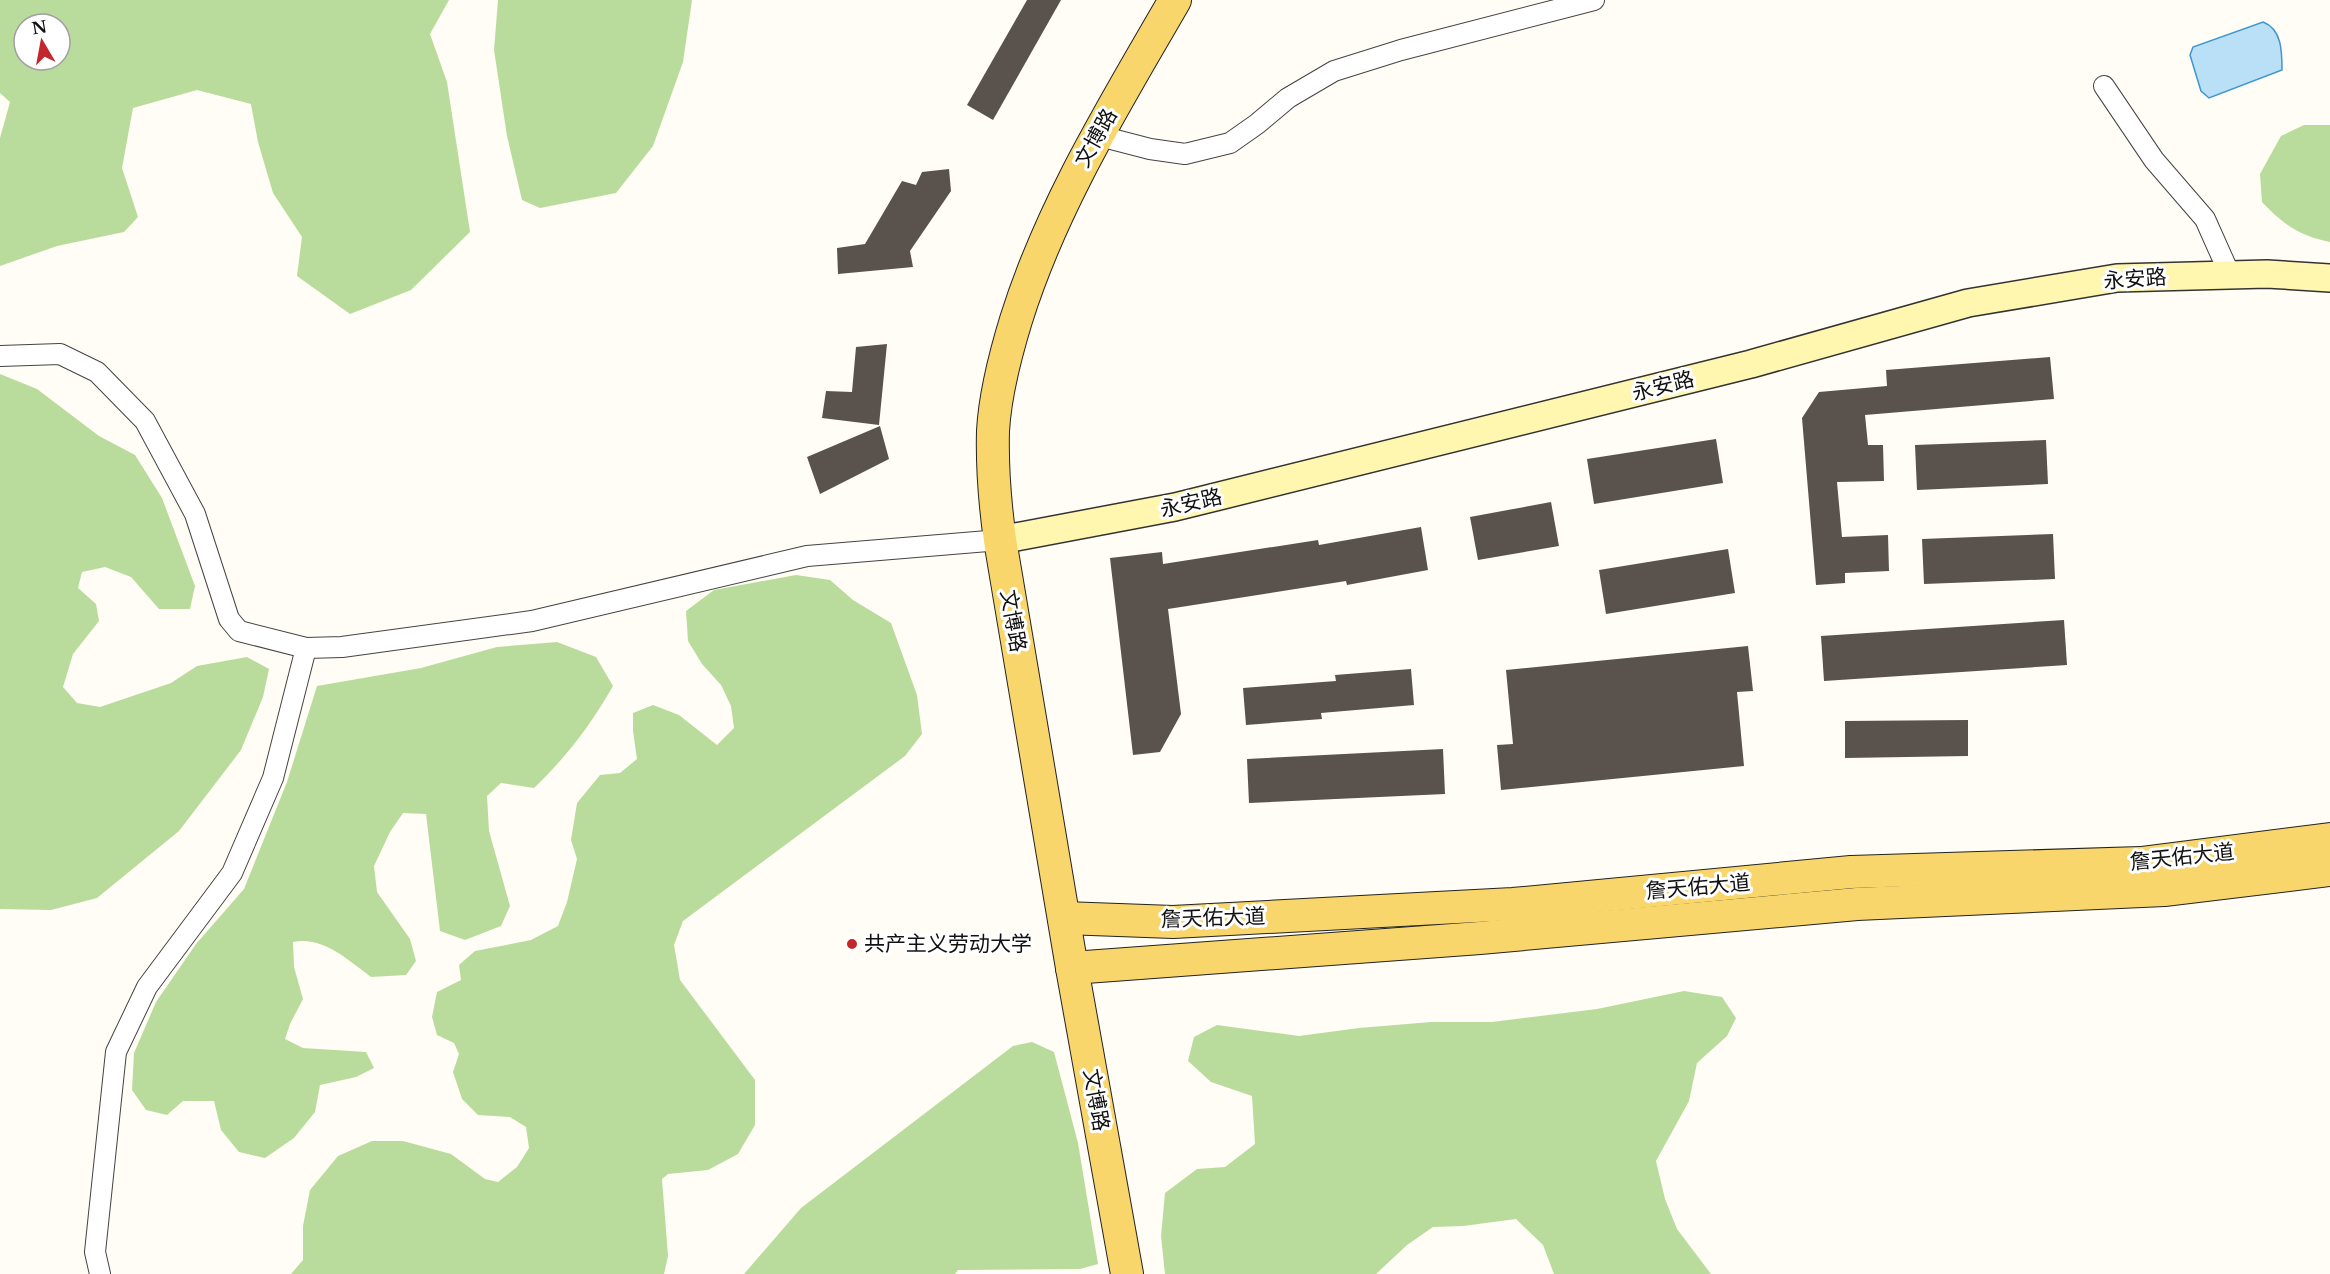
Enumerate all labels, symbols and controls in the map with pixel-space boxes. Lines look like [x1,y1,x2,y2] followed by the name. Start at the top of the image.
[12,12,72,72] north arrow
[30,16,49,38] text: N
[1069,104,1123,172] street label: 文博路
[2103,264,2167,294] street label: 永安路
[1629,366,1697,406] street label: 永安路
[1157,483,1225,523] street label: 永安路
[995,588,1031,654] street label: 文博路
[2128,839,2236,875] street label: 詹天佑大道
[1645,869,1751,905] street label: 詹天佑大道
[1160,903,1266,933] street label: 詹天佑大道
[864,931,1032,957] place label: 共产主义劳动大学
[845,937,859,951] marker: 共产主义劳动大学
[1078,1067,1114,1133] street label: 文博路

